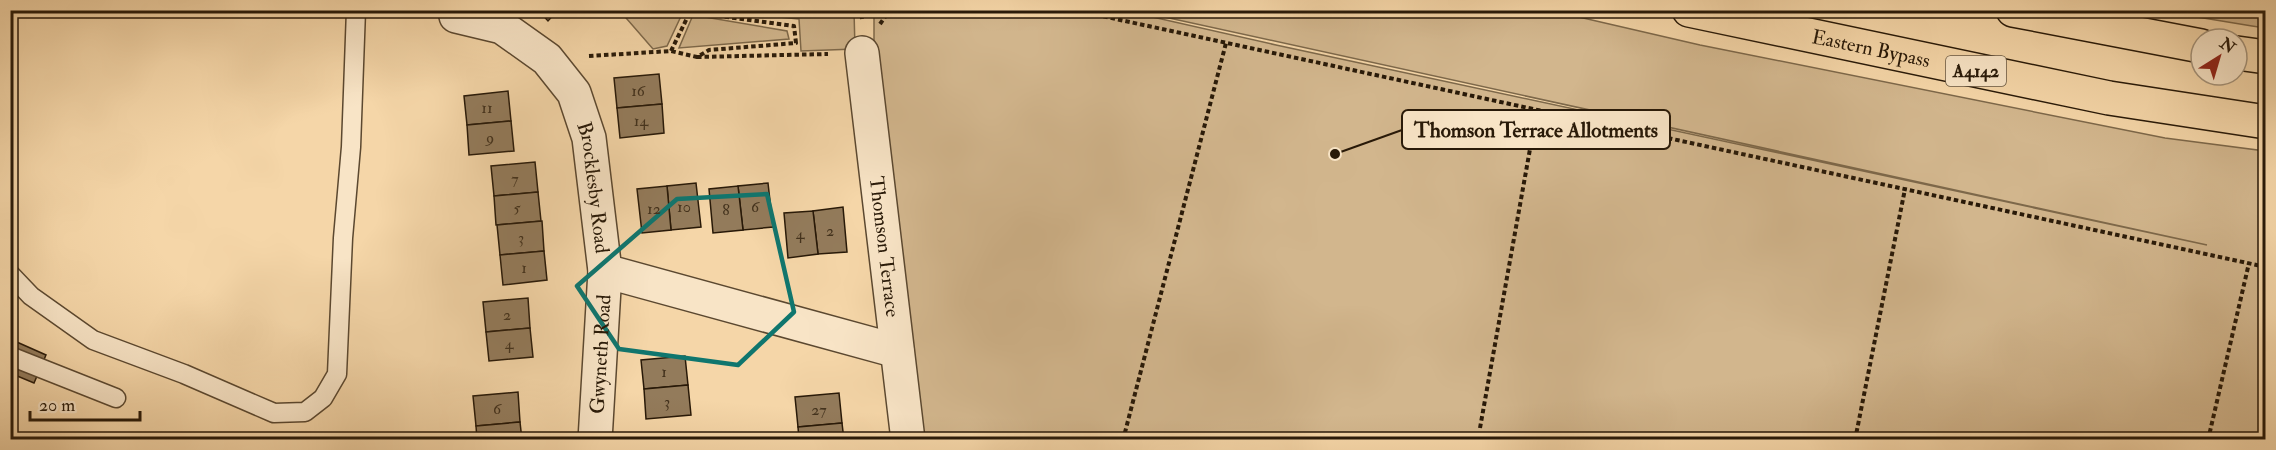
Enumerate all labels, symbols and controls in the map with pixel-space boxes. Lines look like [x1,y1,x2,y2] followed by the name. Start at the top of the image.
[1810,24,1933,73] street label: Eastern Bypass
[2189,27,2249,87] north arrow
[2215,33,2240,59] text: N
[1946,56,2006,86] road number: A4142
[631,81,646,101] house number: 16
[481,98,493,118] house number: 11
[1402,110,1670,149] callout: Thomson Terrace Allotments
[634,111,650,131] house number: 14
[1413,117,1658,144] text: Thomson Terrace Allotments
[572,118,615,255] street label: Brocklesby Road
[485,128,494,148] house number: 9
[511,169,519,189] house number: 7
[864,175,906,319] street label: Thomson Terrace
[677,197,691,217] house number: 10
[751,197,760,217] house number: 6
[513,198,521,218] house number: 5
[647,199,661,219] house number: 12
[722,200,730,220] house number: 8
[826,221,834,241] house number: 2
[796,224,806,244] house number: 4
[518,228,524,248] house number: 3
[521,258,527,278] house number: 1
[584,294,616,415] street label: Gwyneth Road
[503,305,511,325] house number: 2
[505,334,515,354] house number: 4
[661,362,667,382] house number: 1
[30,384,140,422] scale bar
[664,392,670,412] house number: 3
[39,394,75,417] text: 20 m
[493,399,502,419] house number: 6
[811,400,827,420] house number: 27

